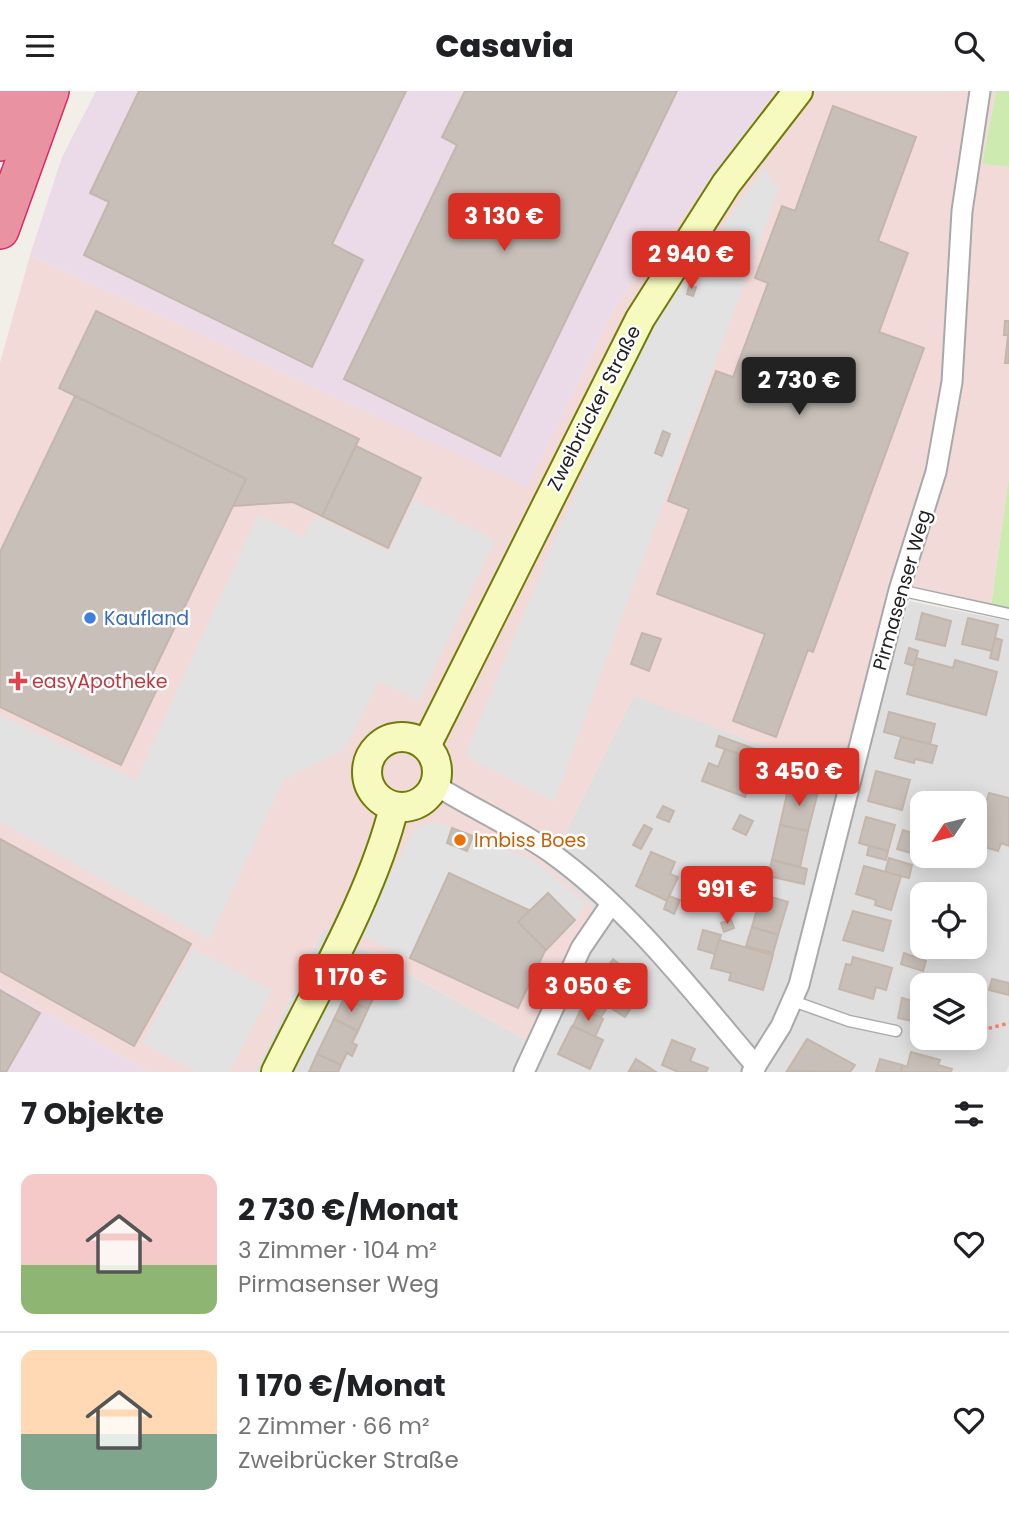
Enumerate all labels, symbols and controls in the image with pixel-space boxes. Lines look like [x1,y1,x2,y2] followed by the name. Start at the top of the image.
[435,23,574,68] text: Casavia
[21,27,59,65] icon: menu
[950,27,988,65] icon: search
[439,193,569,253] pin: 3 130 €
[464,200,544,232] text: 3 130 €
[626,231,756,291] pin: 2 940 €
[648,238,734,270] text: 2 940 €
[541,321,647,495] street label: Zweibrücker Straße
[734,357,864,417] pin: 2 730 €
[758,364,840,396] text: 2 730 €
[866,506,938,674] street label: Pirmasenser Weg
[104,605,189,632] place label: Kaufland
[82,610,98,626] marker: Kaufland
[32,668,167,695] place label: easyApotheke
[10,673,26,689] marker: easyApotheke
[734,749,864,808] pin: 3 450 €
[755,755,843,787] text: 3 450 €
[910,791,987,868] north arrow
[910,791,987,1050] map controls
[474,827,586,854] place label: Imbiss Boes
[452,832,468,848] marker: Imbiss Boes
[678,867,776,926] pin: 991 €
[697,873,757,905] text: 991 €
[910,882,987,959] button: locate
[286,955,416,1014] pin: 1 170 €
[315,961,387,993] text: 1 170 €
[523,963,653,1023] pin: 3 050 €
[545,970,631,1002] text: 3 050 €
[910,973,987,1050] button: layers
[21,1092,164,1135] text: 7 Objekte
[950,1095,988,1133] icon: filters
[238,1188,459,1231] text: 2 730 €/Monat
[77,1202,161,1286] icon: home
[950,1225,988,1263] icon: heart
[238,1234,437,1266] text: 3 Zimmer · 104 m²
[238,1268,439,1300] text: Pirmasenser Weg
[238,1364,446,1407] text: 1 170 €/Monat
[77,1378,161,1462] icon: home
[950,1401,988,1439] icon: heart
[238,1410,429,1442] text: 2 Zimmer · 66 m²
[238,1444,459,1476] text: Zweibrücker Straße

